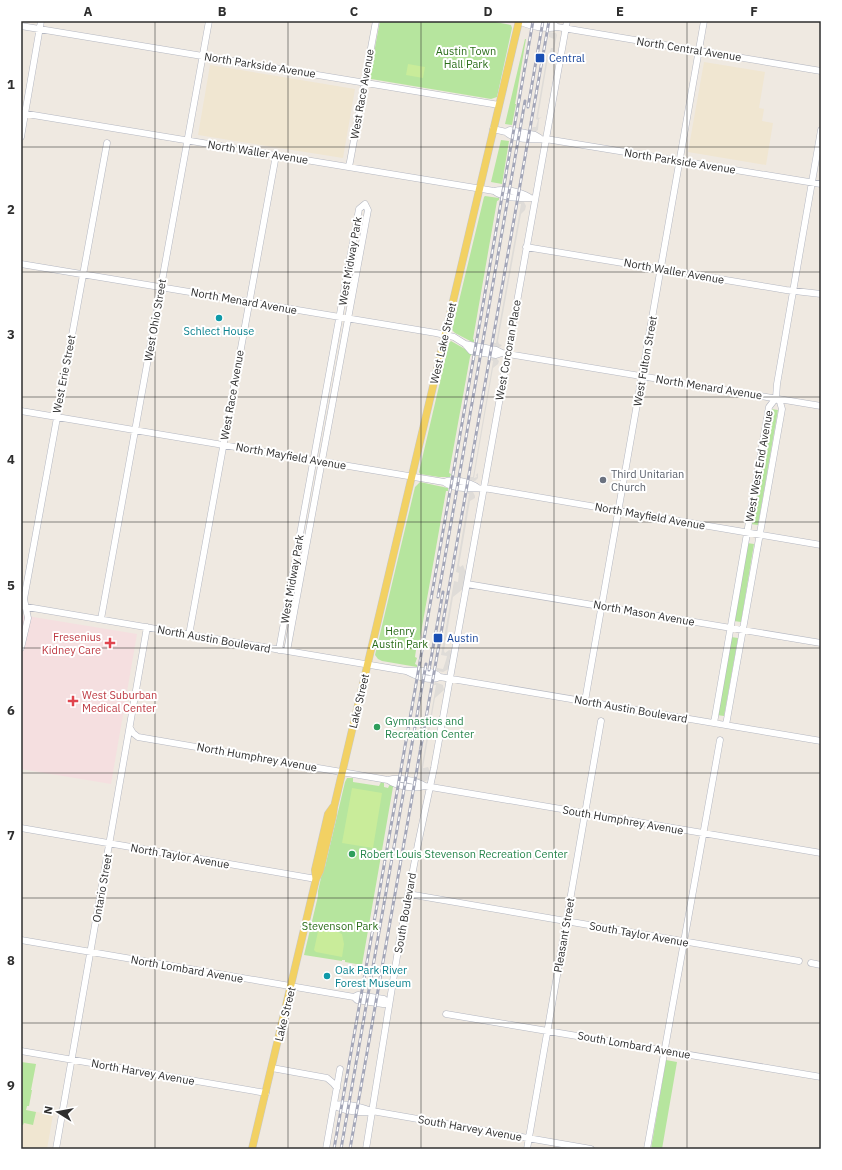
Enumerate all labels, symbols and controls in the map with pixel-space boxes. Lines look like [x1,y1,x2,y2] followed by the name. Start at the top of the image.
[84,3,93,20] text: A
[218,3,227,20] text: B
[350,3,359,20] text: C
[483,3,493,20] text: D
[616,3,624,20] text: E
[750,3,758,20] text: F
[636,34,742,64] street label: North Central Avenue
[436,44,496,71] park label: Austin Town Hall Park
[347,48,377,140] street label: West Race Avenue
[203,49,317,81] street label: North Parkside Avenue
[549,51,585,65] place label: Central
[534,52,546,64] marker: Central
[7,76,15,93] text: 1
[207,137,309,167] street label: North Waller Avenue
[623,145,737,177] street label: North Parkside Avenue
[7,201,15,218] text: 2
[335,215,365,307] street label: West Midway Park
[623,255,725,287] street label: North Waller Avenue
[141,278,169,362] street label: West Ohio Street
[190,285,298,317] street label: North Menard Avenue
[492,299,524,401] street label: West Corcoran Place
[427,301,459,385] street label: West Lake Street
[214,313,224,323] marker: Schlect House
[630,315,660,407] street label: West Fulton Street
[184,324,254,338] place label: Schlect House
[7,326,15,343] text: 3
[50,334,78,414] street label: West Erie Street
[217,349,247,441] street label: West Race Avenue
[655,372,763,402] street label: North Menard Avenue
[742,409,776,523] street label: West West End Avenue
[235,439,347,473] street label: North Mayfield Avenue
[7,451,15,468] text: 4
[611,467,684,494] place label: Third Unitarian Church
[598,475,608,485] marker: Third Unitarian Church
[594,499,706,533] street label: North Mayfield Avenue
[277,533,307,625] street label: West Midway Park
[7,577,15,594] text: 5
[592,597,696,629] street label: North Mason Avenue
[156,622,272,656] street label: North Austin Boulevard
[372,624,428,651] park label: Henry Austin Park
[42,630,101,657] place label: Fresenius Kidney Care
[447,631,478,645] place label: Austin
[432,632,444,644] marker: Austin
[104,637,116,649] marker: Fresenius Kidney Care
[346,672,372,730] street label: Lake Street
[82,688,157,715] place label: West Suburban Medical Center
[573,692,689,726] street label: North Austin Boulevard
[67,695,79,707] marker: West Suburban Medical Center
[7,702,15,719] text: 6
[385,714,474,741] place label: Gymnastics and Recreation Center
[372,722,382,732] marker: Gymnastics and Recreation Center
[196,740,318,774] street label: North Humphrey Avenue
[561,802,685,838] street label: South Humphrey Avenue
[7,827,15,844] text: 7
[130,840,230,872] street label: North Taylor Avenue
[360,847,568,861] place label: Robert Louis Stevenson Recreation Center
[347,849,357,859] marker: Robert Louis Stevenson Recreation Center
[89,852,115,923] street label: Ontario Street
[391,872,419,954] street label: South Boulevard
[551,896,577,973] street label: Pleasant Street
[588,918,690,950] street label: South Taylor Avenue
[302,919,378,933] park label: Stevenson Park
[7,952,15,969] text: 8
[130,952,244,986] street label: North Lombard Avenue
[335,963,411,990] place label: Oak Park River Forest Museum
[322,971,332,981] marker: Oak Park River Forest Museum
[271,985,299,1043] street label: Lake Street
[576,1028,692,1062] street label: South Lombard Avenue
[90,1056,196,1088] street label: North Harvey Avenue
[7,1077,15,1094] text: 9
[38,1092,78,1132] north arrow
[41,1105,56,1115] text: N
[417,1112,523,1144] street label: South Harvey Avenue

